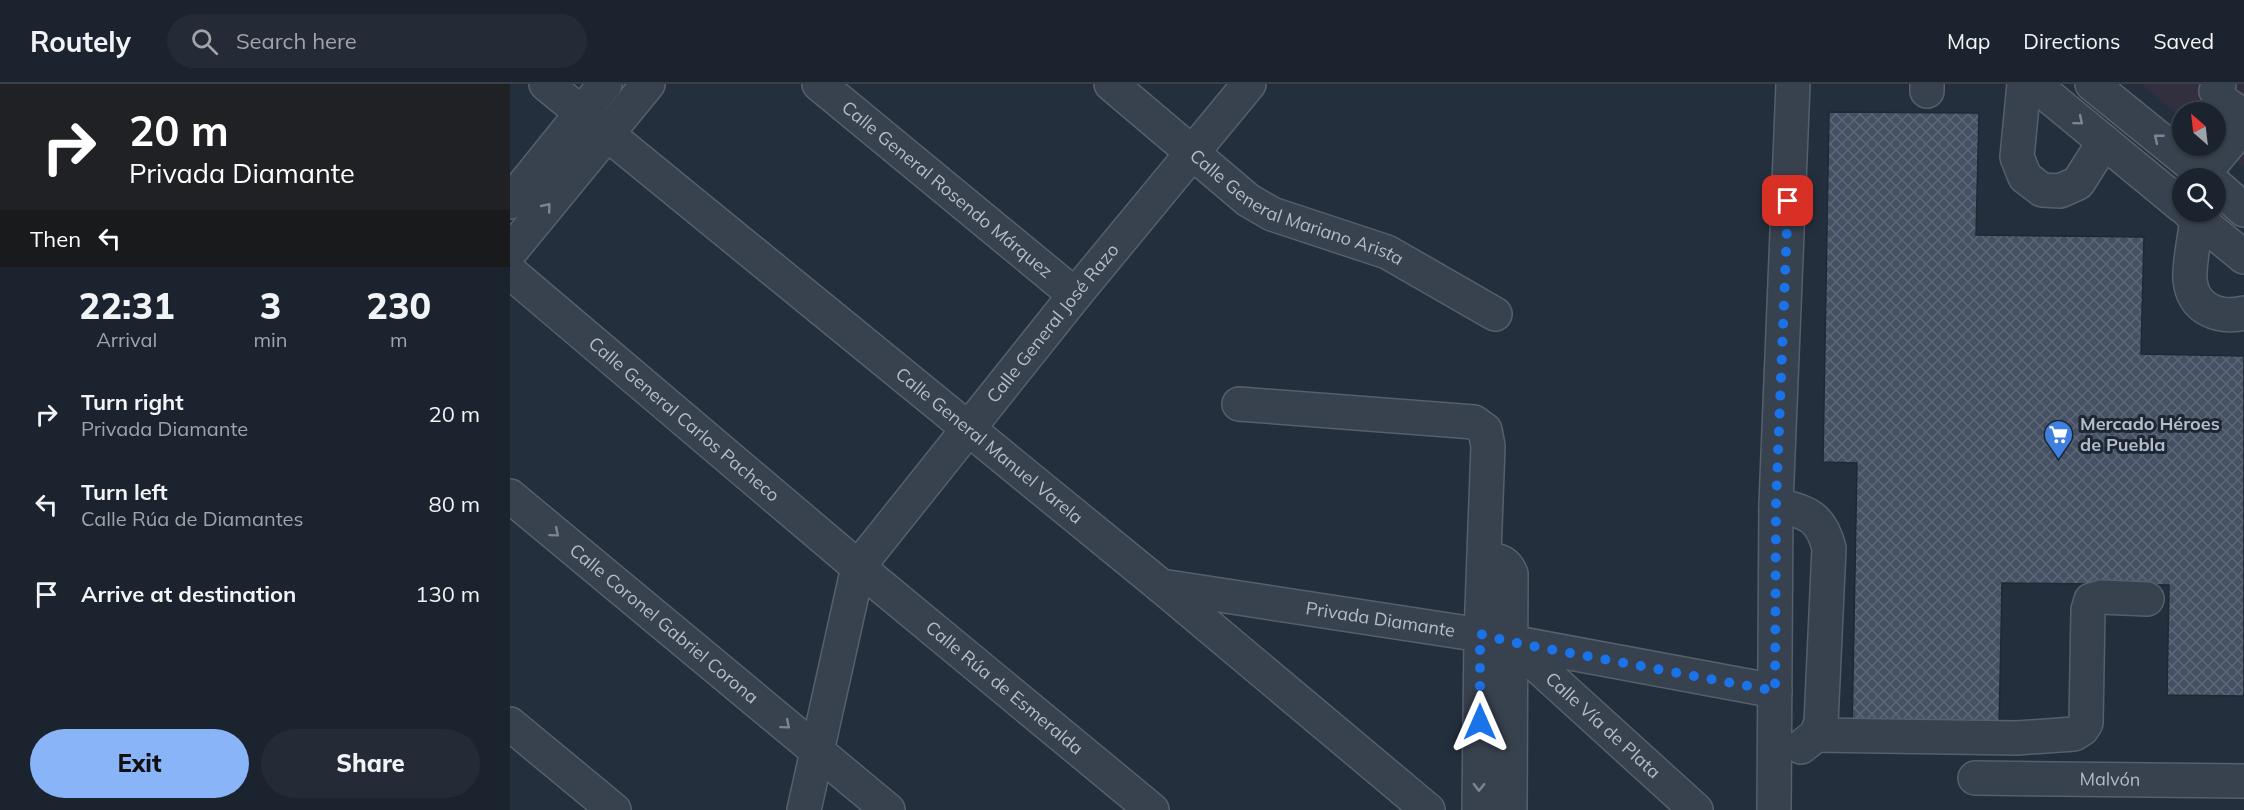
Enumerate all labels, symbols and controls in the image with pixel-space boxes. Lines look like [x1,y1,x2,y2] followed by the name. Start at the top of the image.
[167,14,587,68] search box
[30,24,131,59] text: Routely
[188,25,221,58] icon: search
[236,27,357,55] text: Search here
[1947,28,1990,54] text: Map
[2023,28,2120,54] text: Directions
[2153,28,2214,54] text: Saved
[837,96,1057,283] street label: Calle General Rosendo Márquez
[2172,102,2226,156] north arrow
[2172,102,2226,222] map controls
[129,104,229,157] text: 20 m
[30,108,108,186] icon: right
[2072,114,2083,125] one-way arrow
[2154,134,2165,145] one-way arrow
[1185,144,1408,270] street label: Calle General Mariano Arista
[129,156,355,190] text: Privada Diamante
[2172,168,2226,222] button: search
[1762,175,1813,226] pin
[1771,184,1804,217] icon: arrive
[540,203,551,214] one-way arrow
[93,222,126,255] icon: left
[30,225,81,253] text: Then
[982,239,1124,407] street label: Calle General José Razo
[79,283,175,328] text: 22:31
[260,283,281,328] text: 3
[366,283,431,328] text: 230
[96,327,157,352] text: Arrival
[253,327,288,352] text: min
[390,327,408,352] text: m
[584,332,785,507] street label: Calle General Carlos Pacheco
[891,362,1088,529] street label: Calle General Manuel Varela
[81,388,184,416] text: Turn right
[30,398,63,431] icon: right
[429,400,480,428] text: 20 m
[2080,412,2220,456] place label: Mercado Héroes de Puebla
[81,416,248,441] text: Privada Diamante
[2043,418,2075,460] supermarket icon: Mercado Héroes de Puebla
[81,478,168,506] text: Turn left
[30,488,63,521] icon: left
[429,490,480,518] text: 80 m
[81,506,303,531] text: Calle Rúa de Diamantes
[548,526,559,537] one-way arrow
[565,538,763,708] street label: Calle Coronel Gabriel Corona
[30,578,63,611] icon: arrive
[81,580,296,608] text: Arrive at destination
[415,580,480,608] text: 130 m
[1304,596,1457,642] street label: Privada Diamante
[921,616,1088,759] street label: Calle Rúa de Esmeralda
[1541,667,1665,783] street label: Calle Vía de Plata
[1448,690,1512,754] position arrow
[779,718,790,729] one-way arrow
[30,729,249,798] button: Exit
[261,729,480,798] button: Share
[2079,767,2141,791] street label: Malvón
[1473,782,1485,791] one-way arrow

